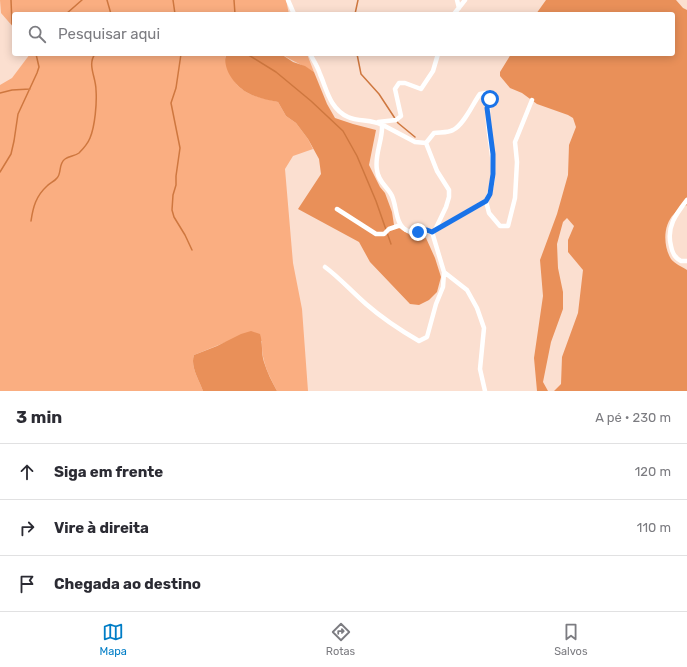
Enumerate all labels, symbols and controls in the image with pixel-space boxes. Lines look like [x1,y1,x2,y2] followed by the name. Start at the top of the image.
[12,12,675,56] search box
[26,23,48,45] icon: search
[58,25,160,43] text: Pesquisar aqui
[481,90,499,108] route start
[409,223,427,241] route end
[16,407,62,427] text: 3 min
[595,410,671,425] text: A pé · 230 m
[16,461,38,483] icon: ahead
[54,463,163,481] text: Siga em frente
[635,464,671,479] text: 120 m
[16,517,38,539] icon: right
[54,519,149,537] text: Vire à direita
[637,520,671,535] text: 110 m
[16,573,38,595] icon: arrive
[54,575,201,593] text: Chegada ao destino
[99,621,127,658] tab: Mapa
[326,621,355,658] tab: Rotas
[554,621,588,658] tab: Salvos

